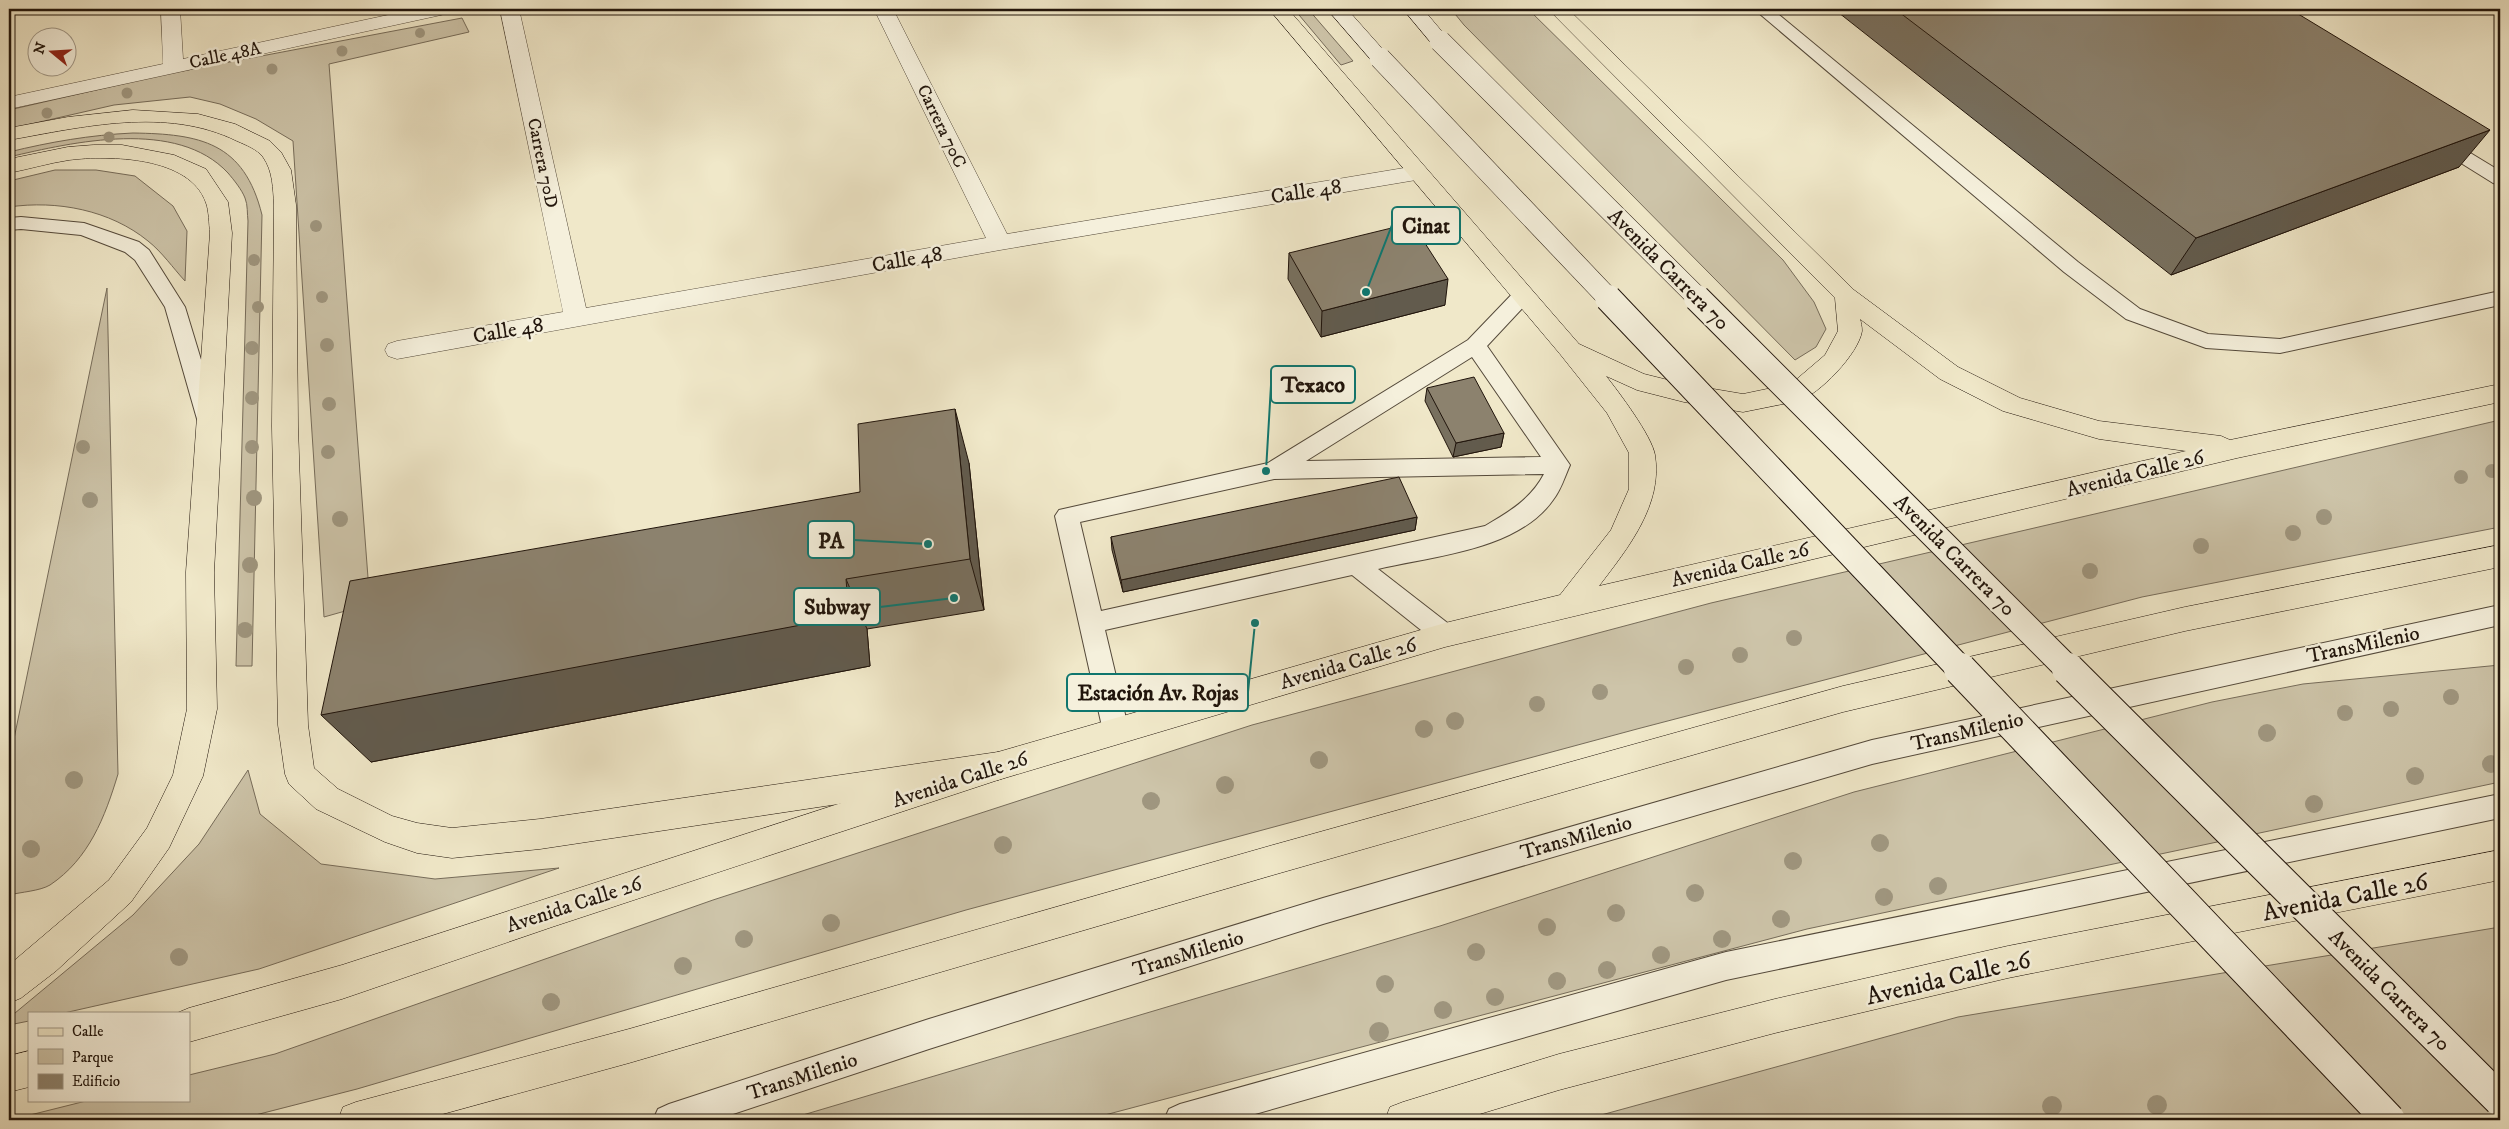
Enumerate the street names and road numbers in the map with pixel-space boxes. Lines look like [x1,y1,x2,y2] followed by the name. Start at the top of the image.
[187,38,263,74] street label: Calle 48A
[912,81,971,172] street label: Carrera 70C
[522,116,562,210] street label: Carrera 70D
[1269,174,1343,210] street label: Calle 48
[1602,203,1735,336] street label: Avenida Carrera 70
[870,241,945,279] street label: Calle 48
[471,312,546,350] street label: Calle 48
[2064,444,2208,504] street label: Avenida Calle 26
[1888,489,2021,622] street label: Avenida Carrera 70
[1669,536,1813,594] street label: Avenida Calle 26
[2304,620,2422,670] street label: TransMilenio
[1277,632,1421,696] street label: Avenida Calle 26
[1908,706,2026,758] street label: TransMilenio
[889,745,1032,814] street label: Avenida Calle 26
[1518,810,1635,866] street label: TransMilenio
[2260,866,2432,929] street label: Avenida Calle 26
[503,870,646,939] street label: Avenida Calle 26
[2323,924,2456,1057] street label: Avenida Carrera 70
[1130,925,1247,983] street label: TransMilenio
[1863,944,2035,1012] street label: Avenida Calle 26
[744,1047,861,1107] street label: TransMilenio

